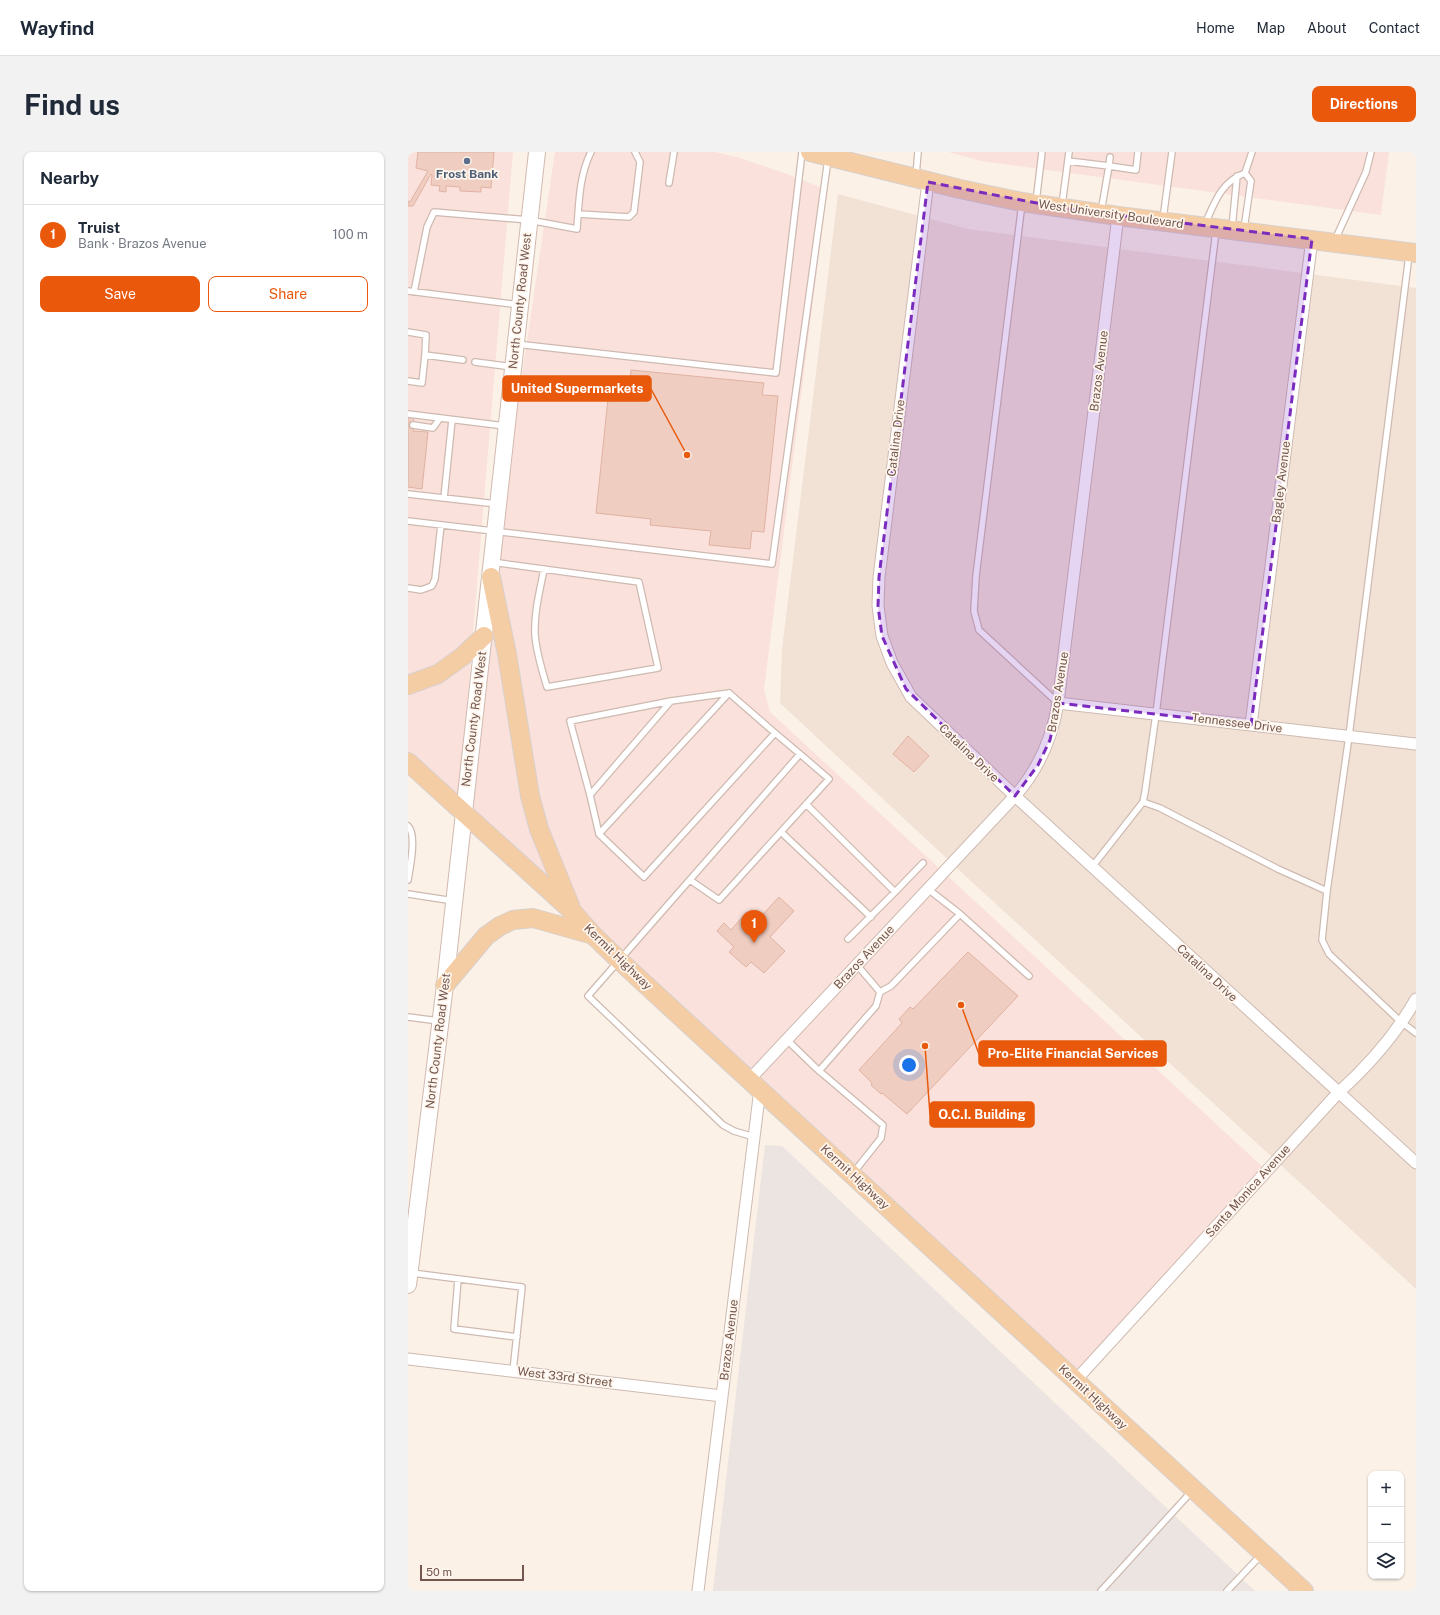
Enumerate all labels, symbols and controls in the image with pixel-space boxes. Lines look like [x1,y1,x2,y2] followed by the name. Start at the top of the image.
[20,17,94,39] text: Wayfind
[1196,20,1235,36] text: Home
[1257,20,1285,36] text: Map
[1307,20,1347,36] text: About
[1369,20,1420,36] text: Contact
[1312,86,1416,122] button: Directions
[24,88,120,121] text: Find us
[462,156,472,166] marker: Frost Bank
[436,167,498,181] place label: Frost Bank
[40,168,99,188] text: Nearby
[1038,197,1184,231] street label: West University Boulevard
[78,219,120,236] text: Truist
[50,227,56,242] text: 1
[332,227,368,242] text: 100 m
[506,232,534,370] street label: North County Road West
[78,236,207,251] text: Bank · Brazos Avenue
[40,276,200,312] button: Save
[208,276,368,312] button: Share
[1087,329,1111,412] street label: Brazos Avenue
[503,376,651,401] callout: United Supermarkets
[511,381,643,396] text: United Supermarkets
[884,398,908,477] street label: Catalina Drive
[1269,440,1293,524] street label: Bagley Avenue
[459,650,489,788] street label: North County Road West
[1045,650,1071,733] street label: Brazos Avenue
[1191,711,1283,736] street label: Tennessee Drive
[936,721,1002,785] street label: Catalina Drive
[741,910,767,943] pin: 1
[581,921,655,993] street label: Kermit Highway
[831,922,897,992] street label: Brazos Avenue
[1174,941,1240,1005] street label: Catalina Drive
[423,972,453,1110] street label: North County Road West
[979,1041,1166,1066] callout: Pro-Elite Financial Services
[988,1046,1159,1061] text: Pro-Elite Financial Services
[899,1055,919,1075] your location
[930,1102,1034,1127] callout: O.C.I. Building
[938,1107,1026,1122] text: O.C.I. Building
[818,1142,893,1213] street label: Kermit Highway
[1203,1142,1293,1240] street label: Santa Monica Avenue
[717,1298,741,1381] street label: Brazos Avenue
[1056,1362,1131,1433] street label: Kermit Highway
[517,1364,614,1390] street label: West 33rd Street
[1368,1471,1404,1579] map controls
[1368,1471,1404,1507] button: +
[1368,1507,1404,1543] button: −
[1368,1543,1404,1579] button: layers
[420,1563,524,1582] scale bar
[426,1566,452,1578] text: 50 m

